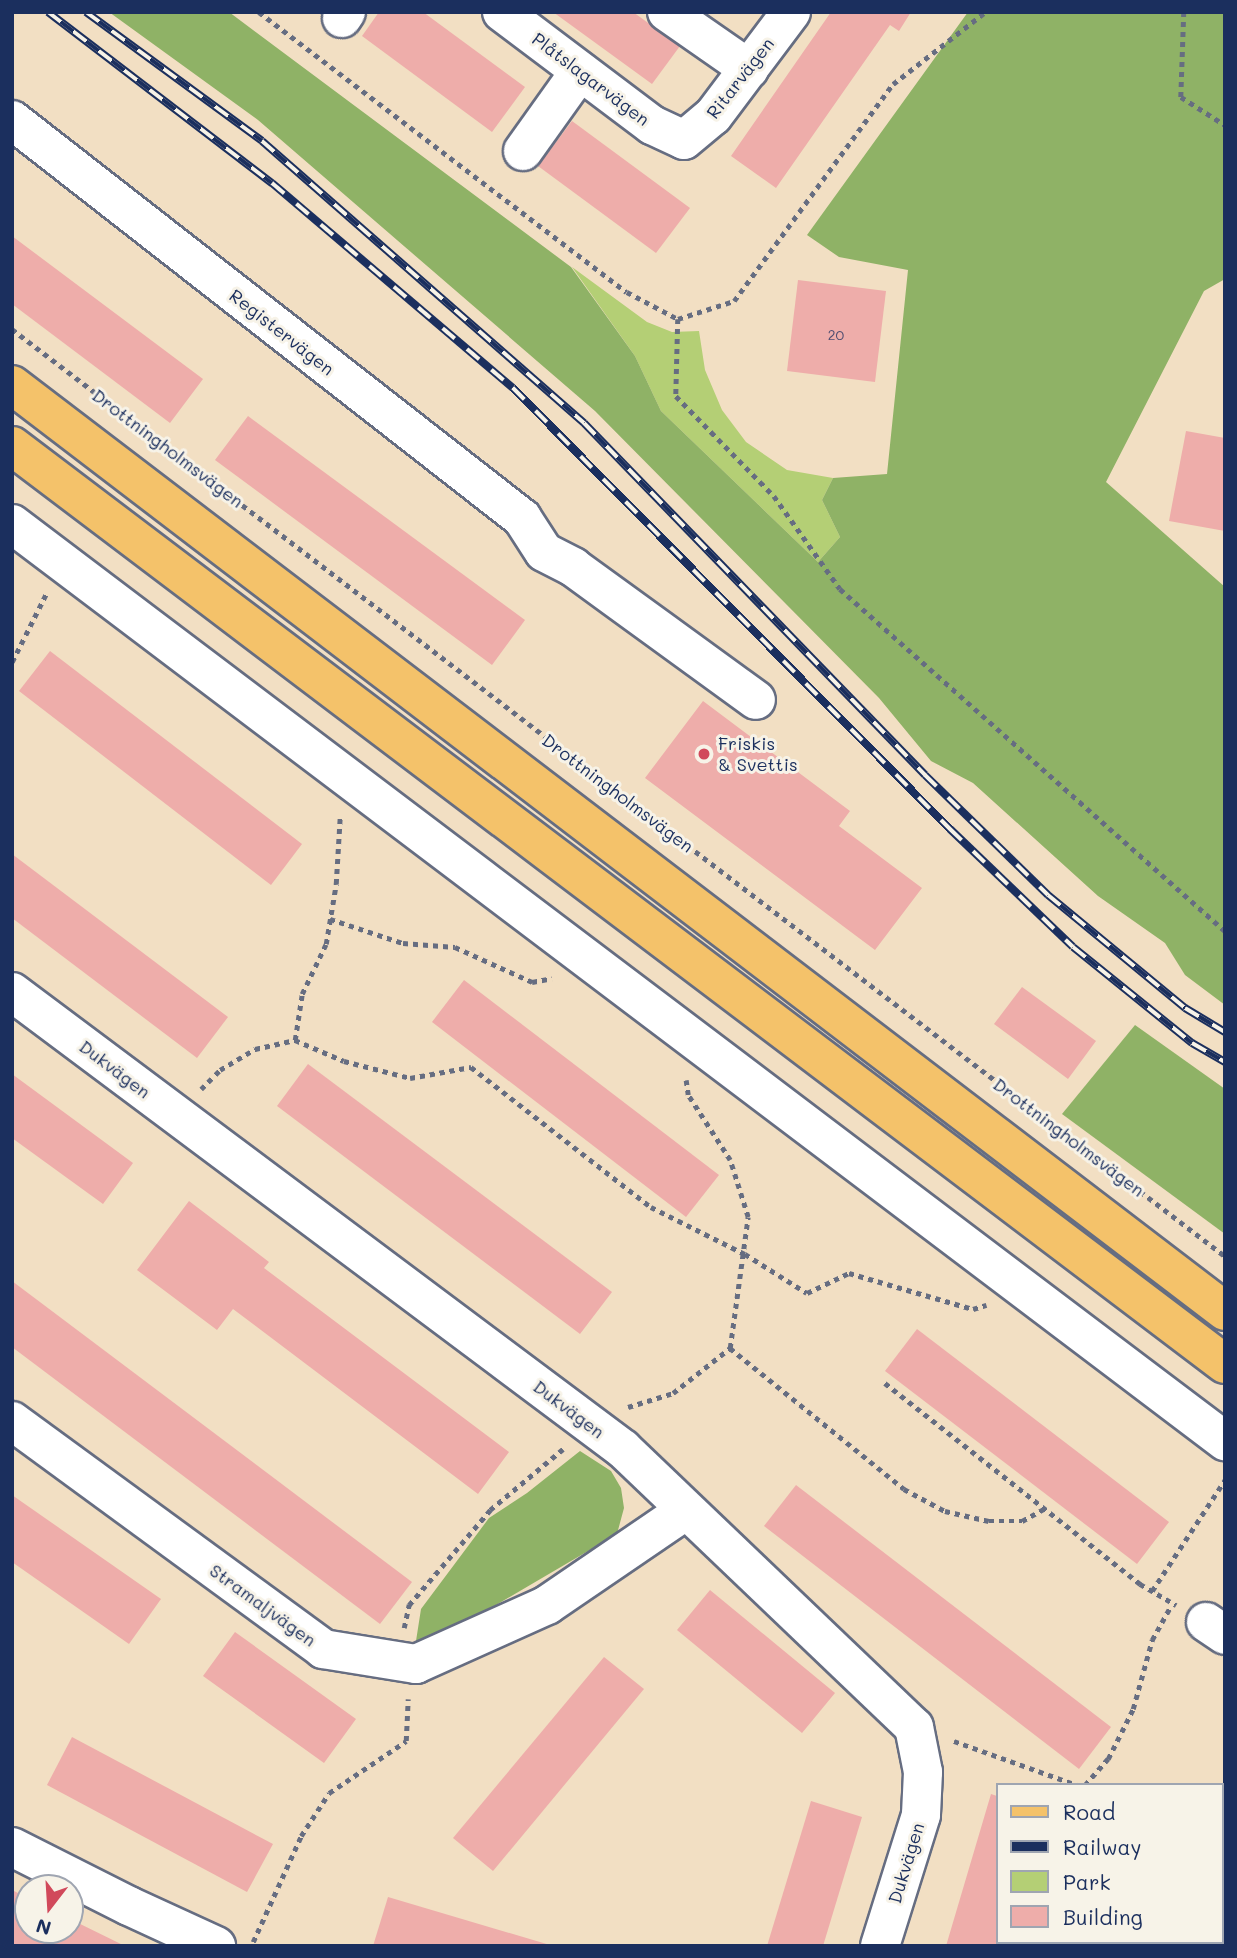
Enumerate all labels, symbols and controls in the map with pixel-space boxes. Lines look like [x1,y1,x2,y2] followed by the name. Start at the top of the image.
[528,28,654,130] street label: Plåtslagarvägen
[702,33,778,123] street label: Ritarvägen
[225,284,339,380] street label: Registervägen
[828,327,844,343] house number: 20
[88,384,248,512] street label: Drottningholmsvägen
[538,729,698,857] street label: Drottningholmsvägen
[718,733,798,776] place label: Friskis & Svettis
[696,746,712,762] marker: Friskis & Svettis
[75,1035,155,1103] street label: Dukvägen
[989,1073,1149,1201] street label: Drottningholmsvägen
[529,1375,609,1443] street label: Dukvägen
[206,1559,320,1651] street label: Stramaljvägen
[996,1783,1223,1944] legend
[1063,1798,1115,1825] text: Road
[883,1820,929,1906] street label: Dukvägen
[1063,1833,1142,1860] text: Railway
[1063,1868,1111,1895] text: Park
[14,1874,84,1944] north arrow
[1063,1903,1143,1930] text: Building
[33,1914,54,1942] text: N

